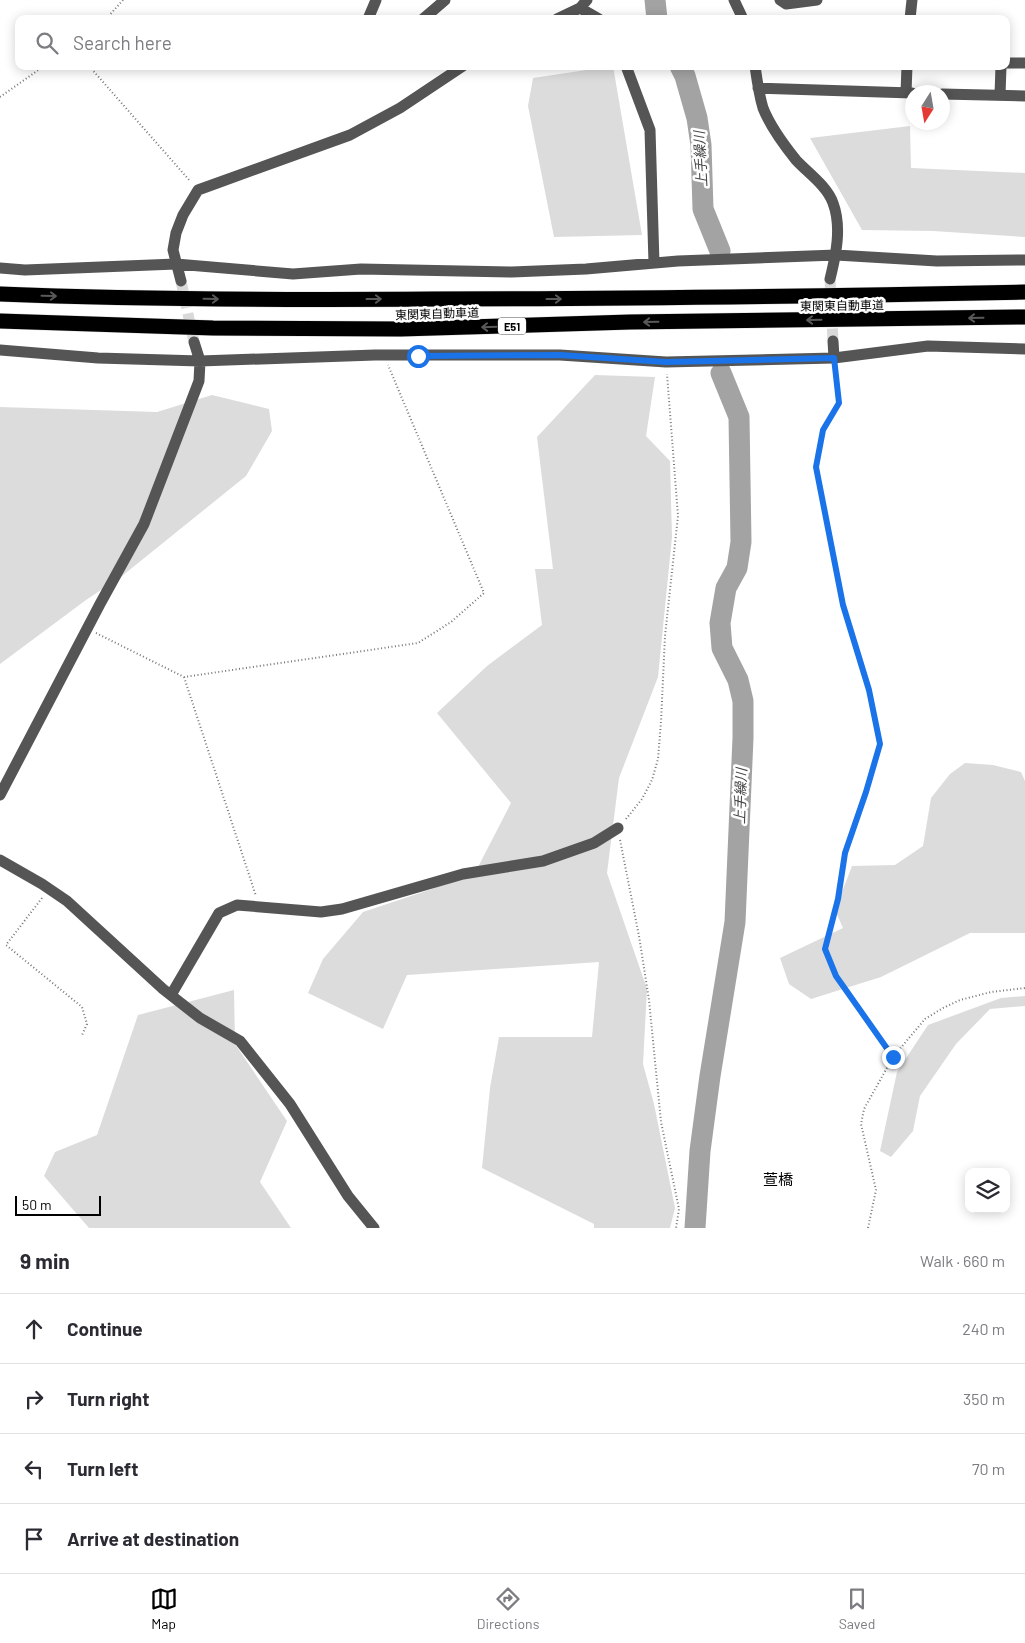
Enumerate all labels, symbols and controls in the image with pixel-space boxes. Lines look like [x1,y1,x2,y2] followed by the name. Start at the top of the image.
[15,15,1010,70] search box
[33,29,61,57] icon: search
[73,31,172,54] text: Search here
[905,85,950,130] north arrow
[690,129,710,187] water label: 上手繰川
[40,291,56,300] one-way arrow
[202,294,219,304] one-way arrow
[365,294,381,304] one-way arrow
[545,294,561,304] one-way arrow
[800,297,884,313] street label: 東関東自動車道
[395,305,479,321] street label: 東関東自動車道
[969,313,985,323] one-way arrow
[806,315,822,325] one-way arrow
[644,317,660,327] one-way arrow
[498,318,526,334] road number: E51
[481,322,497,331] one-way arrow
[407,345,430,368] route start
[731,766,750,824] water label: 上手繰川
[882,1046,905,1069] route end
[965,1168,1010,1213] map controls
[965,1168,1010,1213] button: layers
[763,1170,793,1188] district label: 萱橋
[15,1193,101,1216] scale bar
[22,1196,51,1213] text: 50 m
[20,1248,70,1273] text: 9 min
[920,1251,1005,1270] text: Walk · 660 m
[20,1315,48,1343] icon: ahead
[67,1317,143,1340] text: Continue
[962,1319,1005,1338] text: 240 m
[20,1385,48,1413] icon: right
[67,1387,149,1410] text: Turn right
[963,1389,1005,1408] text: 350 m
[20,1455,48,1483] icon: left
[67,1457,138,1480] text: Turn left
[972,1459,1005,1478] text: 70 m
[20,1525,48,1553] icon: arrive
[67,1527,239,1550] text: Arrive at destination
[150,1585,178,1632] tab: Map
[477,1585,539,1632] tab: Directions
[839,1585,875,1632] tab: Saved

